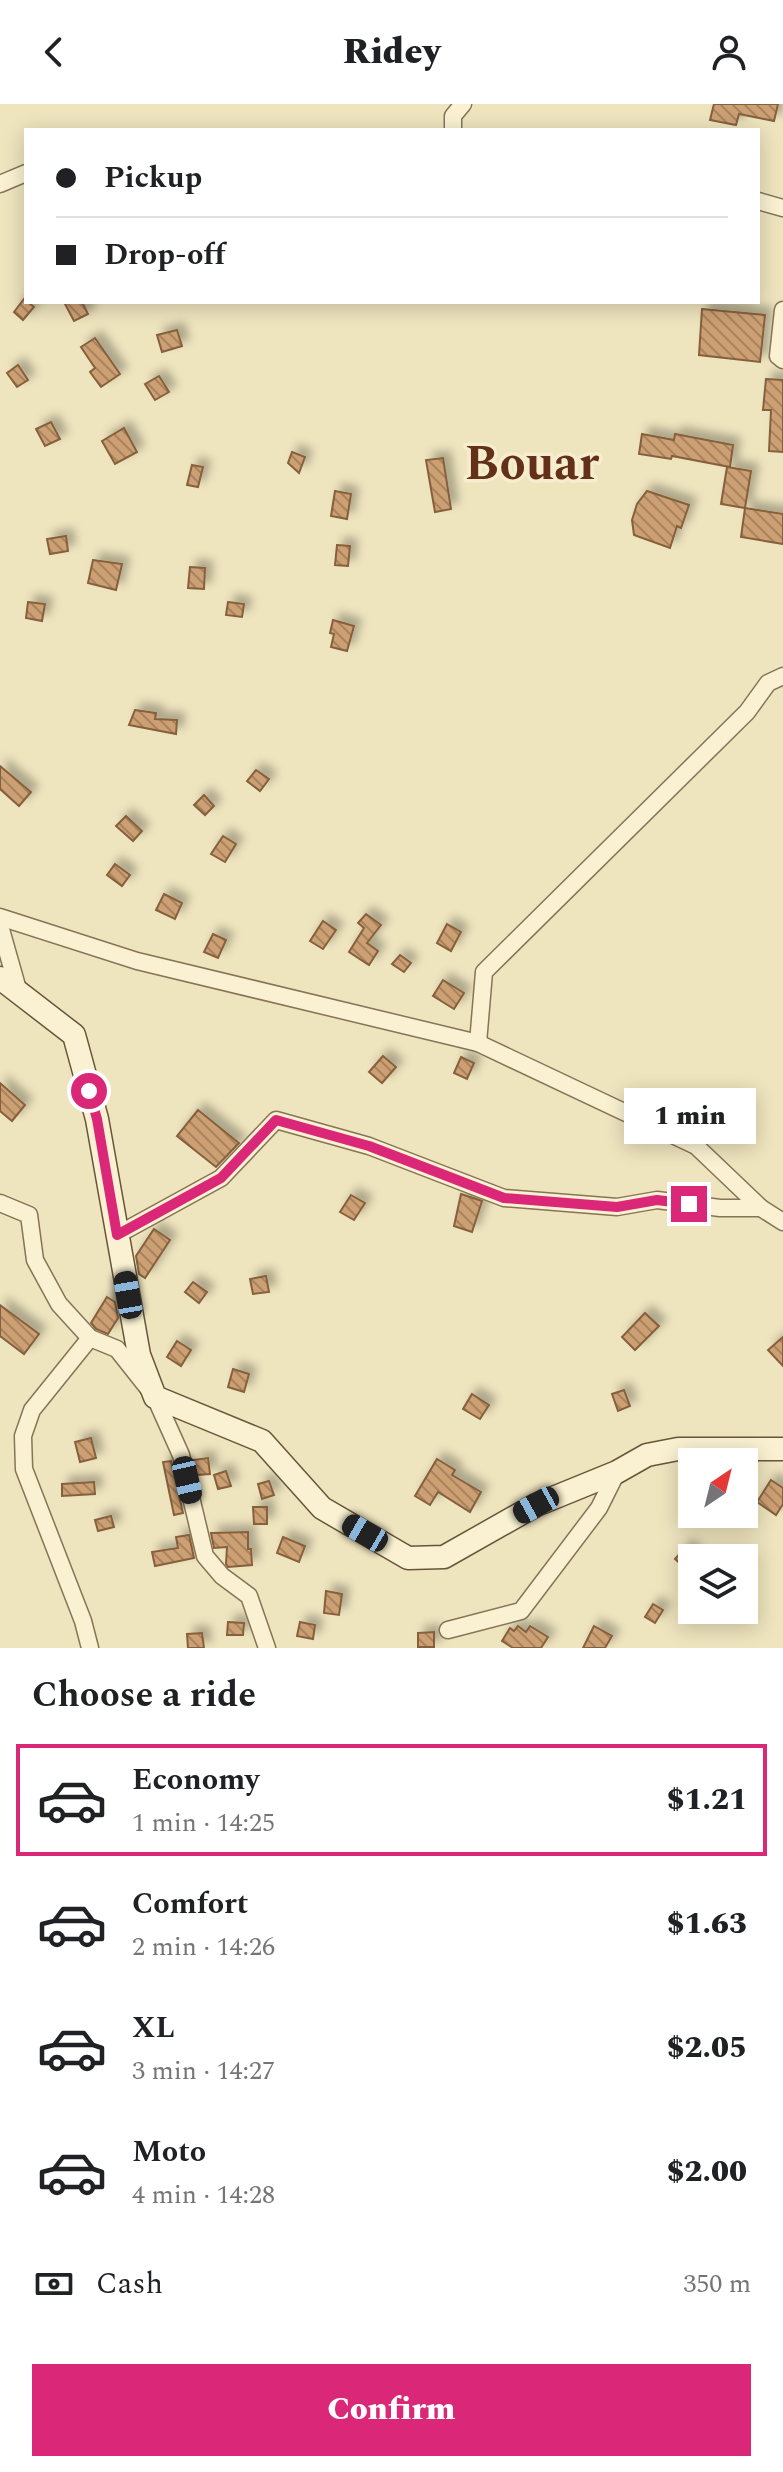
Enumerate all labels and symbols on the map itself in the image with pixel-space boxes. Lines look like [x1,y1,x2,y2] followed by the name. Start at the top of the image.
[465,428,600,501] district label: Bouar
[71,1073,107,1109] route start
[623,1088,755,1144] callout: 1 min
[671,1186,707,1222] route end
[112,1269,144,1321] car
[678,1448,758,1528] north arrow
[170,1454,204,1506] car
[509,1483,563,1527] car
[338,1511,392,1555] car

